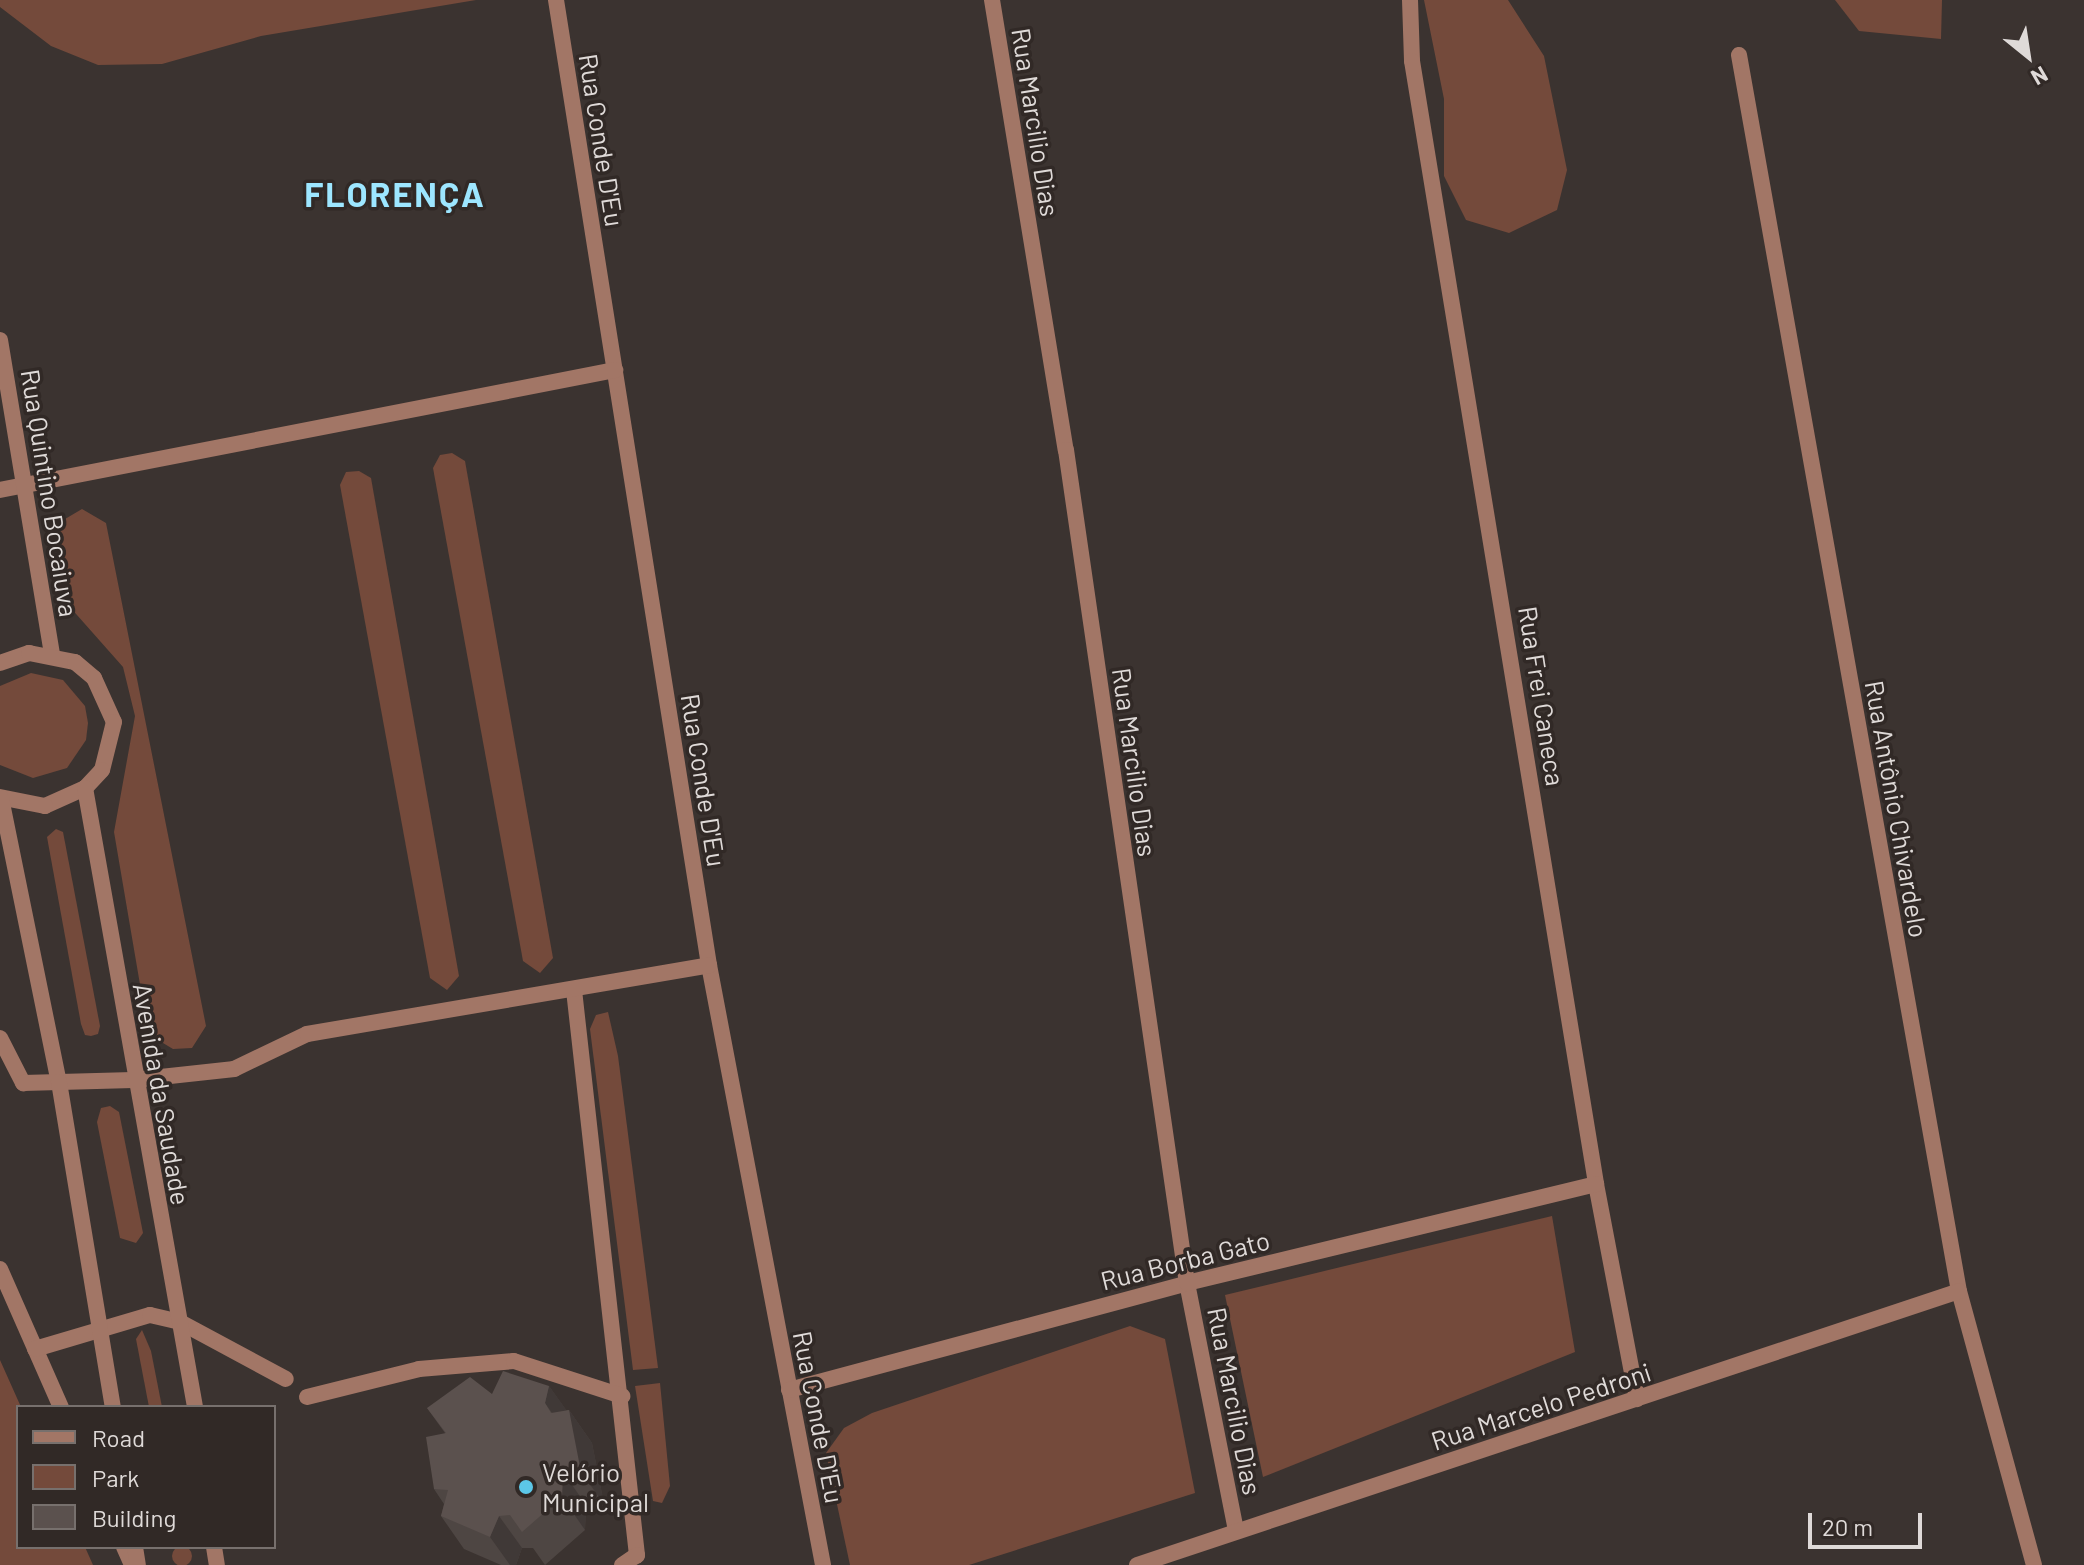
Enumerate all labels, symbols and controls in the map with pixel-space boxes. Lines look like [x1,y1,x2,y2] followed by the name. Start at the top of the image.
[1988,16,2068,96] north arrow
[1006,26,1066,218] street label: Rua Marcilio Dias
[573,51,631,229] street label: Rua Conde D'Eu
[2027,62,2053,92] text: N
[304,174,486,214] district label: FLORENÇA
[15,367,85,619] street label: Rua Quintino Bocaiuva
[1512,604,1572,788] street label: Rua Frei Caneca
[1106,666,1164,858] street label: Rua Marcilio Dias
[1859,678,1935,940] street label: Rua Antônio Chivardelo
[675,691,733,869] street label: Rua Conde D'Eu
[127,981,197,1207] street label: Avenida da Saudade
[1097,1224,1273,1296] street label: Rua Borba Gato
[1202,1305,1268,1497] street label: Rua Marcilio Dias
[787,1328,851,1506] street label: Rua Conde D'Eu
[1427,1356,1655,1456] street label: Rua Marcelo Pedroni
[16,1405,276,1549] legend
[92,1423,145,1452] text: Road
[542,1456,649,1518] place label: Velório Municipal
[92,1463,139,1492] text: Park
[517,1478,535,1496] marker: Velório Municipal
[1812,1497,1926,1547] scale bar
[92,1503,176,1532] text: Building
[1822,1512,1873,1541] text: 20 m

